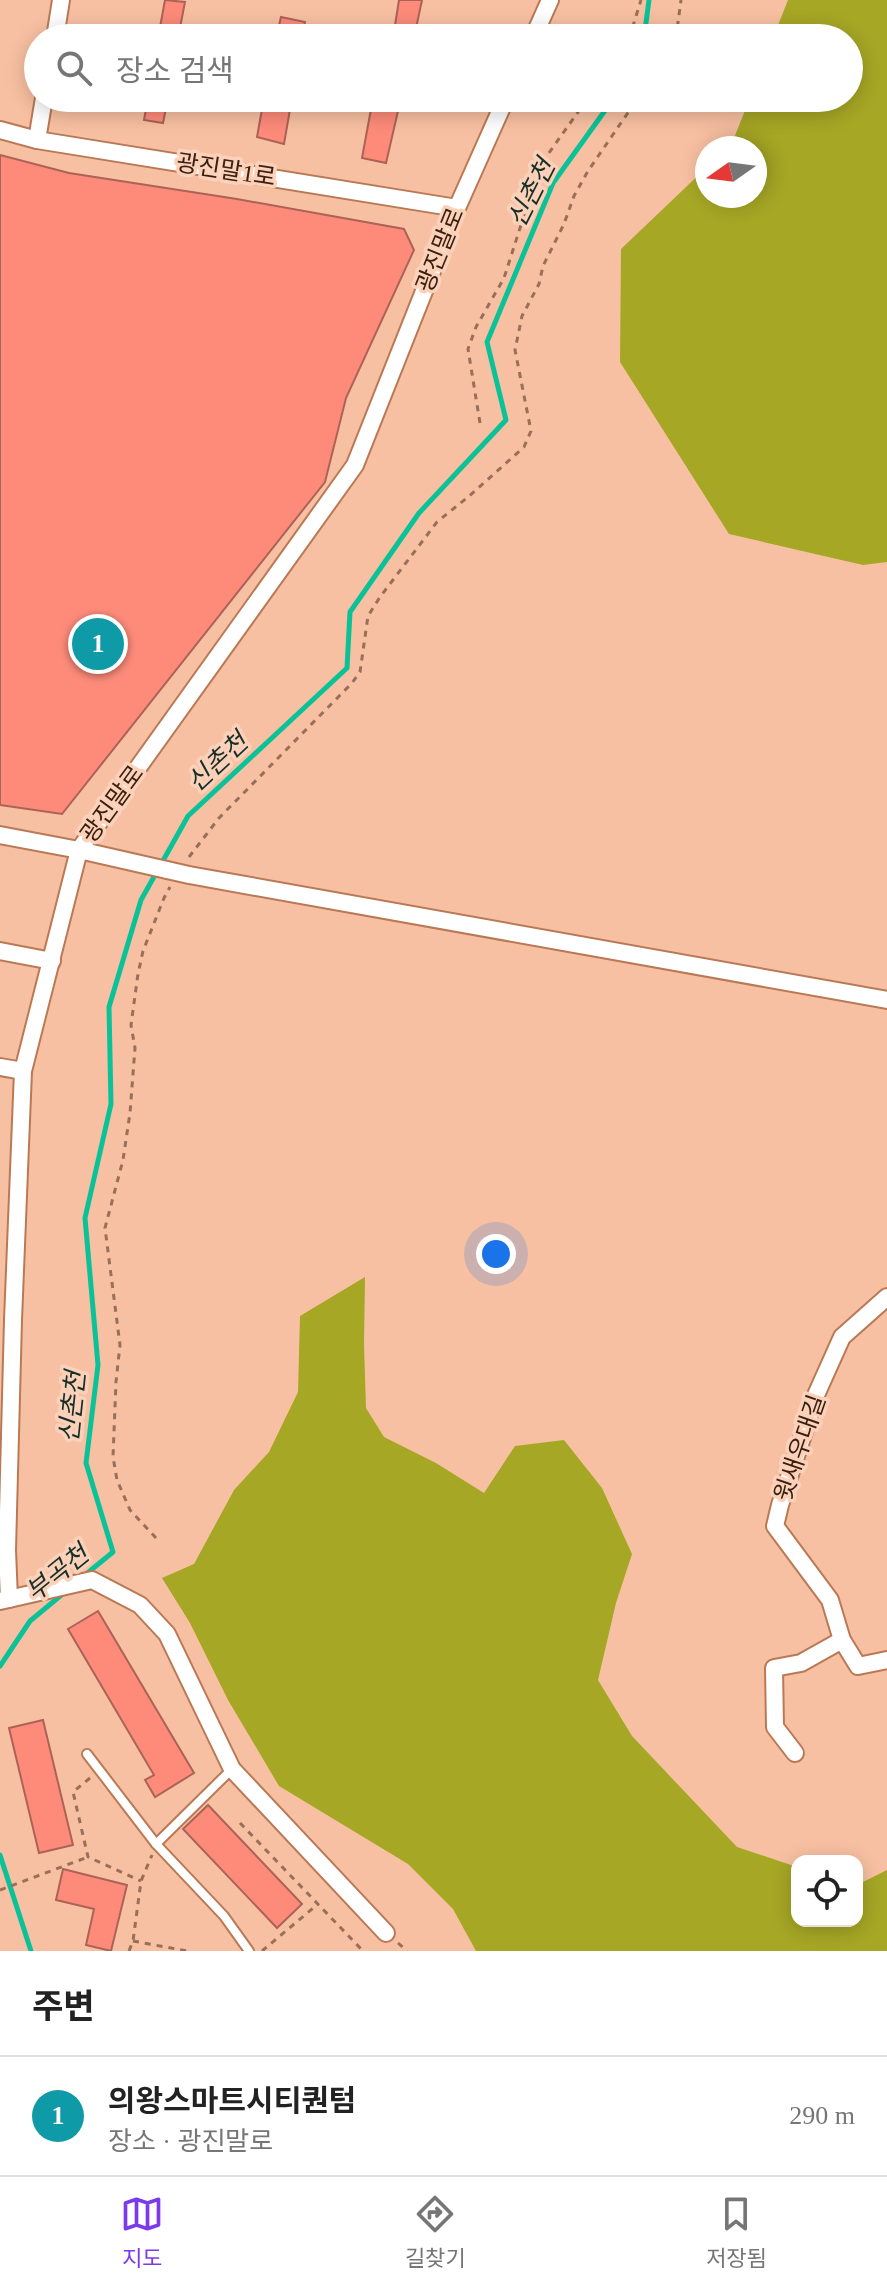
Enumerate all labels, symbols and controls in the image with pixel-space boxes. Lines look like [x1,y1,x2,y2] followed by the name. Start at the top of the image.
[24,24,863,112] search box
[52,46,96,90] icon: search
[116,54,234,87] text: 장소 검색
[695,136,767,208] north arrow
[174,149,278,191] street label: 광진말1로
[502,152,562,232] water label: 신촌천
[411,204,469,296] street label: 광진말로
[72,614,124,674] pin: 1
[181,725,256,797] water label: 신촌천
[76,761,148,847] street label: 광진말로
[476,1234,516,1274] your location
[54,1367,91,1444] water label: 신촌천
[770,1392,830,1504] street label: 윗새우대길
[20,1538,97,1607] water label: 부곡천
[791,1855,863,1927] map controls
[791,1855,863,1927] button: locate
[32,1988,95,2025] text: 주변
[108,2084,356,2117] text: 의왕스마트시티퀀텀
[52,2101,65,2130] text: 1
[789,2101,855,2130] text: 290 m
[108,2127,273,2156] text: 장소 · 광진말로
[120,2192,164,2272] tab: 지도
[405,2192,465,2272] tab: 길찾기
[706,2192,767,2272] tab: 저장됨

